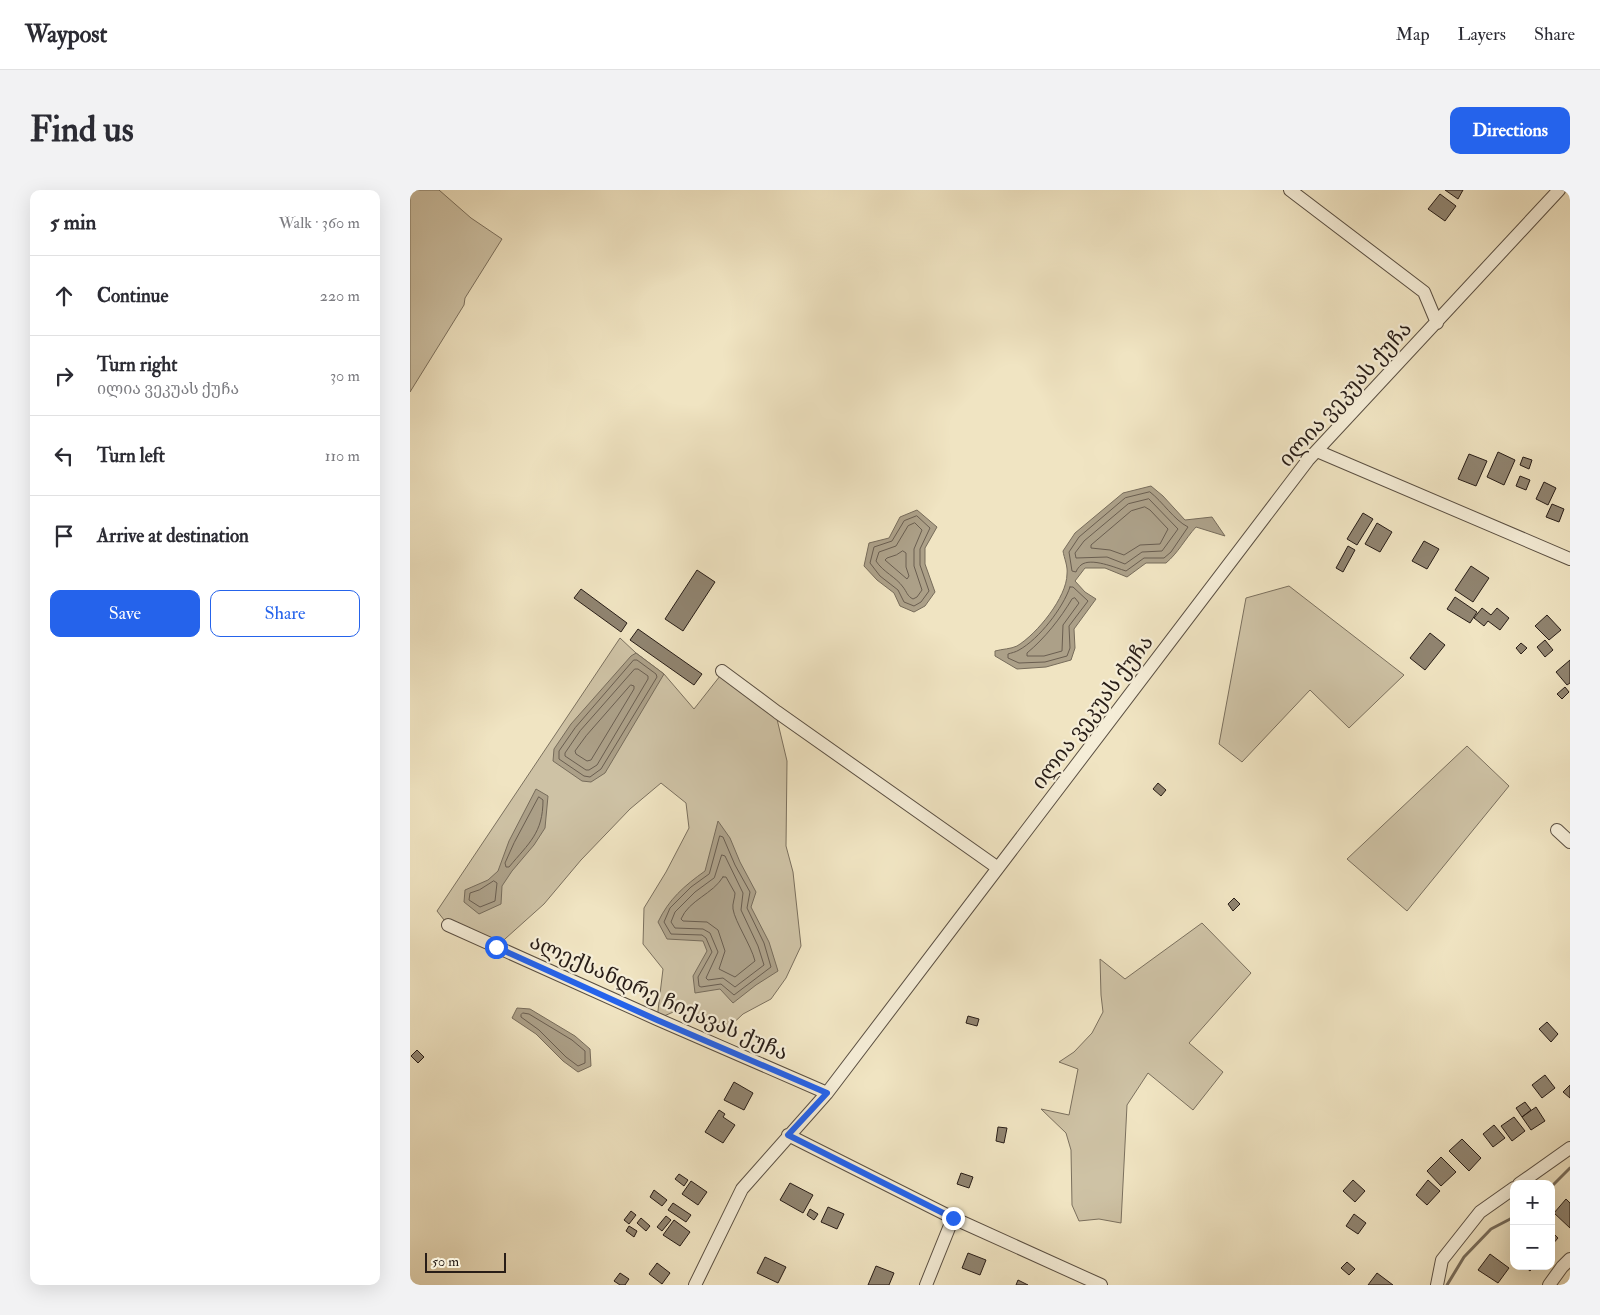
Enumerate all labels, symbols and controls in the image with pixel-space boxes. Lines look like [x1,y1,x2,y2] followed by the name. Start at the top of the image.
[25,19,107,50] text: Waypost
[1396,23,1430,46] text: Map
[1458,23,1506,46] text: Layers
[1534,23,1575,46] text: Share
[1450,107,1570,154] button: Directions
[30,108,134,152] text: Find us
[50,209,96,236] text: 5 min
[279,213,360,233] text: Walk · 360 m
[50,282,78,310] icon: ahead
[97,284,168,308] text: Continue
[320,286,360,306] text: 220 m
[1273,316,1418,473] street label: ილია ვეკუას ქუჩა
[97,353,177,377] text: Turn right
[50,362,78,390] icon: right
[330,366,360,386] text: 30 m
[97,379,239,399] text: ილია ვეკუას ქუჩა
[50,442,78,470] icon: left
[97,444,165,468] text: Turn left
[325,446,360,466] text: 110 m
[50,522,78,550] icon: arrive
[97,524,249,548] text: Arrive at destination
[50,590,200,637] button: Save
[210,590,360,637] button: Share
[1026,630,1159,795] street label: ილია ვეკუას ქუჩა
[525,928,792,1067] street label: ალექსანდრე ჩიქავას ქუჩა
[485,936,508,959] route start
[1510,1180,1555,1270] map controls
[1510,1180,1555,1225] button: +
[942,1207,965,1230] route end
[1510,1225,1555,1270] button: −
[425,1250,506,1273] scale bar
[432,1253,459,1270] text: 50 m

